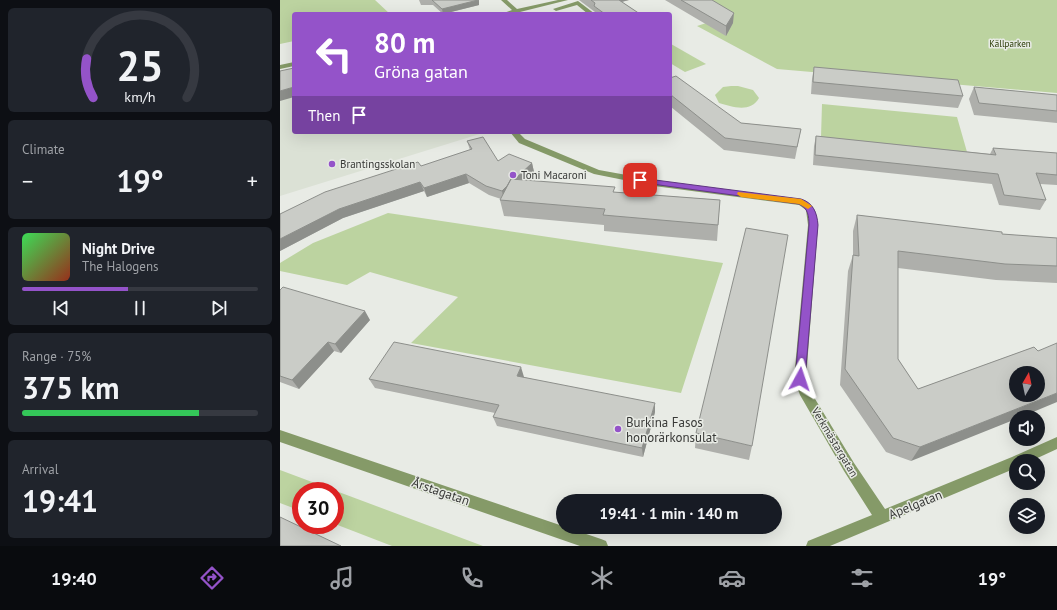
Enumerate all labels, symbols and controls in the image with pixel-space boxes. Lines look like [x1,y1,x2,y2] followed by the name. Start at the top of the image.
[374,24,435,61] text: 80 m
[308,28,360,80] icon: left
[989,38,1031,49] park label: Källparken
[116,39,164,92] text: 25
[374,60,468,83] text: Gröna gatan
[124,87,156,106] text: km/h
[348,104,370,126] icon: arrive
[308,106,340,125] text: Then
[22,141,65,158] text: Climate
[340,157,415,171] place label: Brantingsskolan
[327,159,337,169] marker: Brantingsskolan
[116,161,164,200] text: 19°
[623,163,657,197] pin
[22,167,33,195] text: −
[247,167,258,195] text: +
[521,168,587,182] place label: Toni Macaroni
[629,169,651,191] icon: arrive
[508,170,518,180] marker: Toni Macaroni
[82,239,155,258] text: Night Drive
[82,258,159,275] text: The Halogens
[50,297,72,319] icon: previous
[129,297,151,319] icon: pause
[208,297,230,319] icon: next
[22,348,91,365] text: Range · 75%
[779,358,821,400] position arrow
[1009,366,1045,402] north arrow
[1009,366,1045,534] map controls
[22,368,120,407] text: 375 km
[808,404,861,479] street label: Verkmästargatan
[1009,410,1045,446] button: sound
[626,414,717,446] place label: Burkina Fasos honorärkonsulat
[613,424,623,434] marker: Burkina Fasos honorärkonsulat
[1009,454,1045,490] button: search
[22,461,58,478] text: Arrival
[410,474,472,509] street label: Årstagatan
[22,481,98,520] text: 19:41
[292,482,344,534] speed limit sign: 30
[886,486,945,523] street label: Apelgatan
[1009,498,1045,534] button: layers
[600,504,738,523] text: 19:41 · 1 min · 140 m
[198,564,226,592] icon: directions
[328,564,356,592] icon: music
[458,564,486,592] icon: phone
[588,564,616,592] icon: climate
[718,564,746,592] icon: car
[848,564,876,592] icon: filters
[51,567,97,590] text: 19:40
[978,567,1006,590] text: 19°

